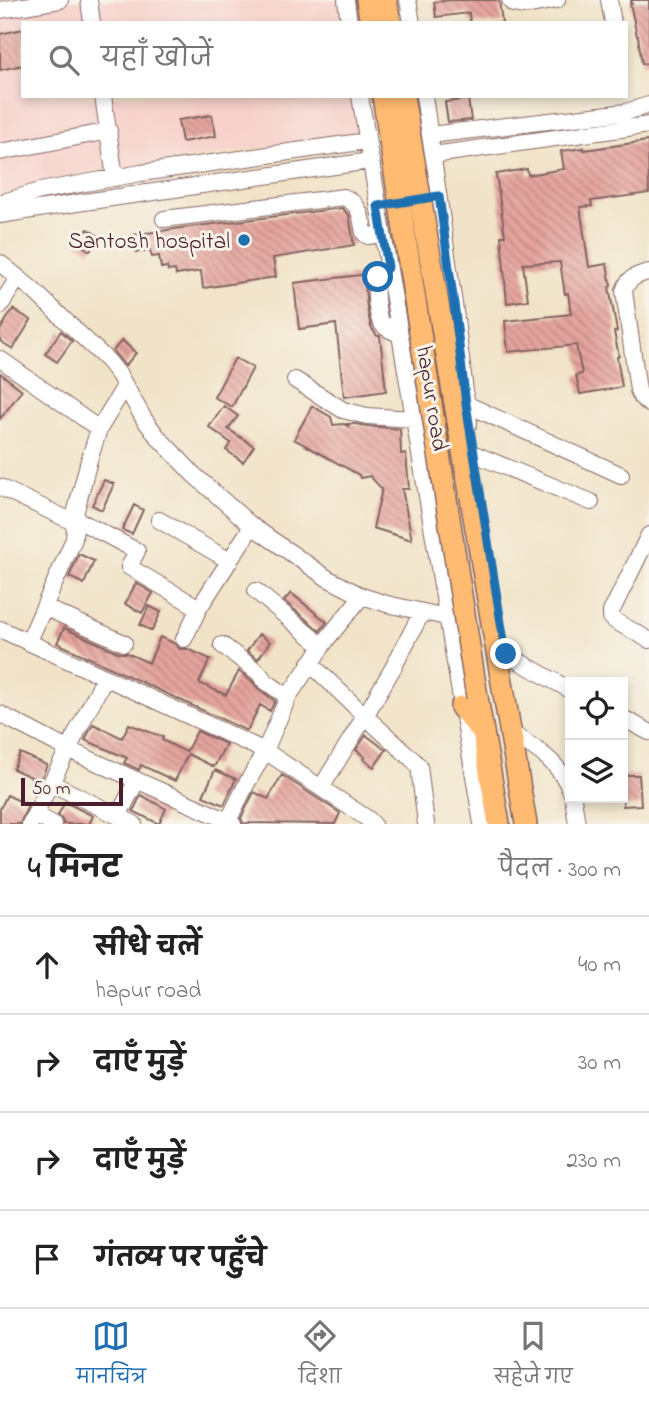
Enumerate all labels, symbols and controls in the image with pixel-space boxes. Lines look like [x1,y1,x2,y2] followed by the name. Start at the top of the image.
[21,21,628,98] search box
[45,41,83,79] icon: search
[101,41,213,79] text: यहाँ खोजें
[68,226,230,259] place label: Santosh hospital
[236,232,252,248] marker: Santosh hospital
[362,261,393,292] route start
[406,343,455,454] street label: hapur road
[490,638,521,669] route end
[565,677,628,803] map controls
[565,677,628,740] button: locate
[565,740,628,803] button: layers
[21,775,122,807] scale bar
[32,776,71,803] text: 50 m
[28,848,121,892] text: 4 मिनट
[498,854,621,887] text: पैदल · 300 m
[95,930,201,968] text: सीधे चलें
[28,946,66,984] icon: ahead
[578,949,621,982] text: 40 m
[95,975,201,1008] text: hapur road
[28,1044,66,1082] icon: right
[95,1045,185,1083] text: दाएँ मुड़ें
[578,1047,621,1080] text: 30 m
[28,1142,66,1180] icon: right
[95,1143,185,1181] text: दाएँ मुड़ें
[567,1145,621,1178] text: 230 m
[28,1240,66,1278] icon: arrive
[95,1241,266,1279] text: गंतव्य पर पहुँचे
[76,1317,146,1397] tab: मानचित्र
[298,1317,342,1397] tab: दिशा
[494,1317,573,1397] tab: सहेजे गए

